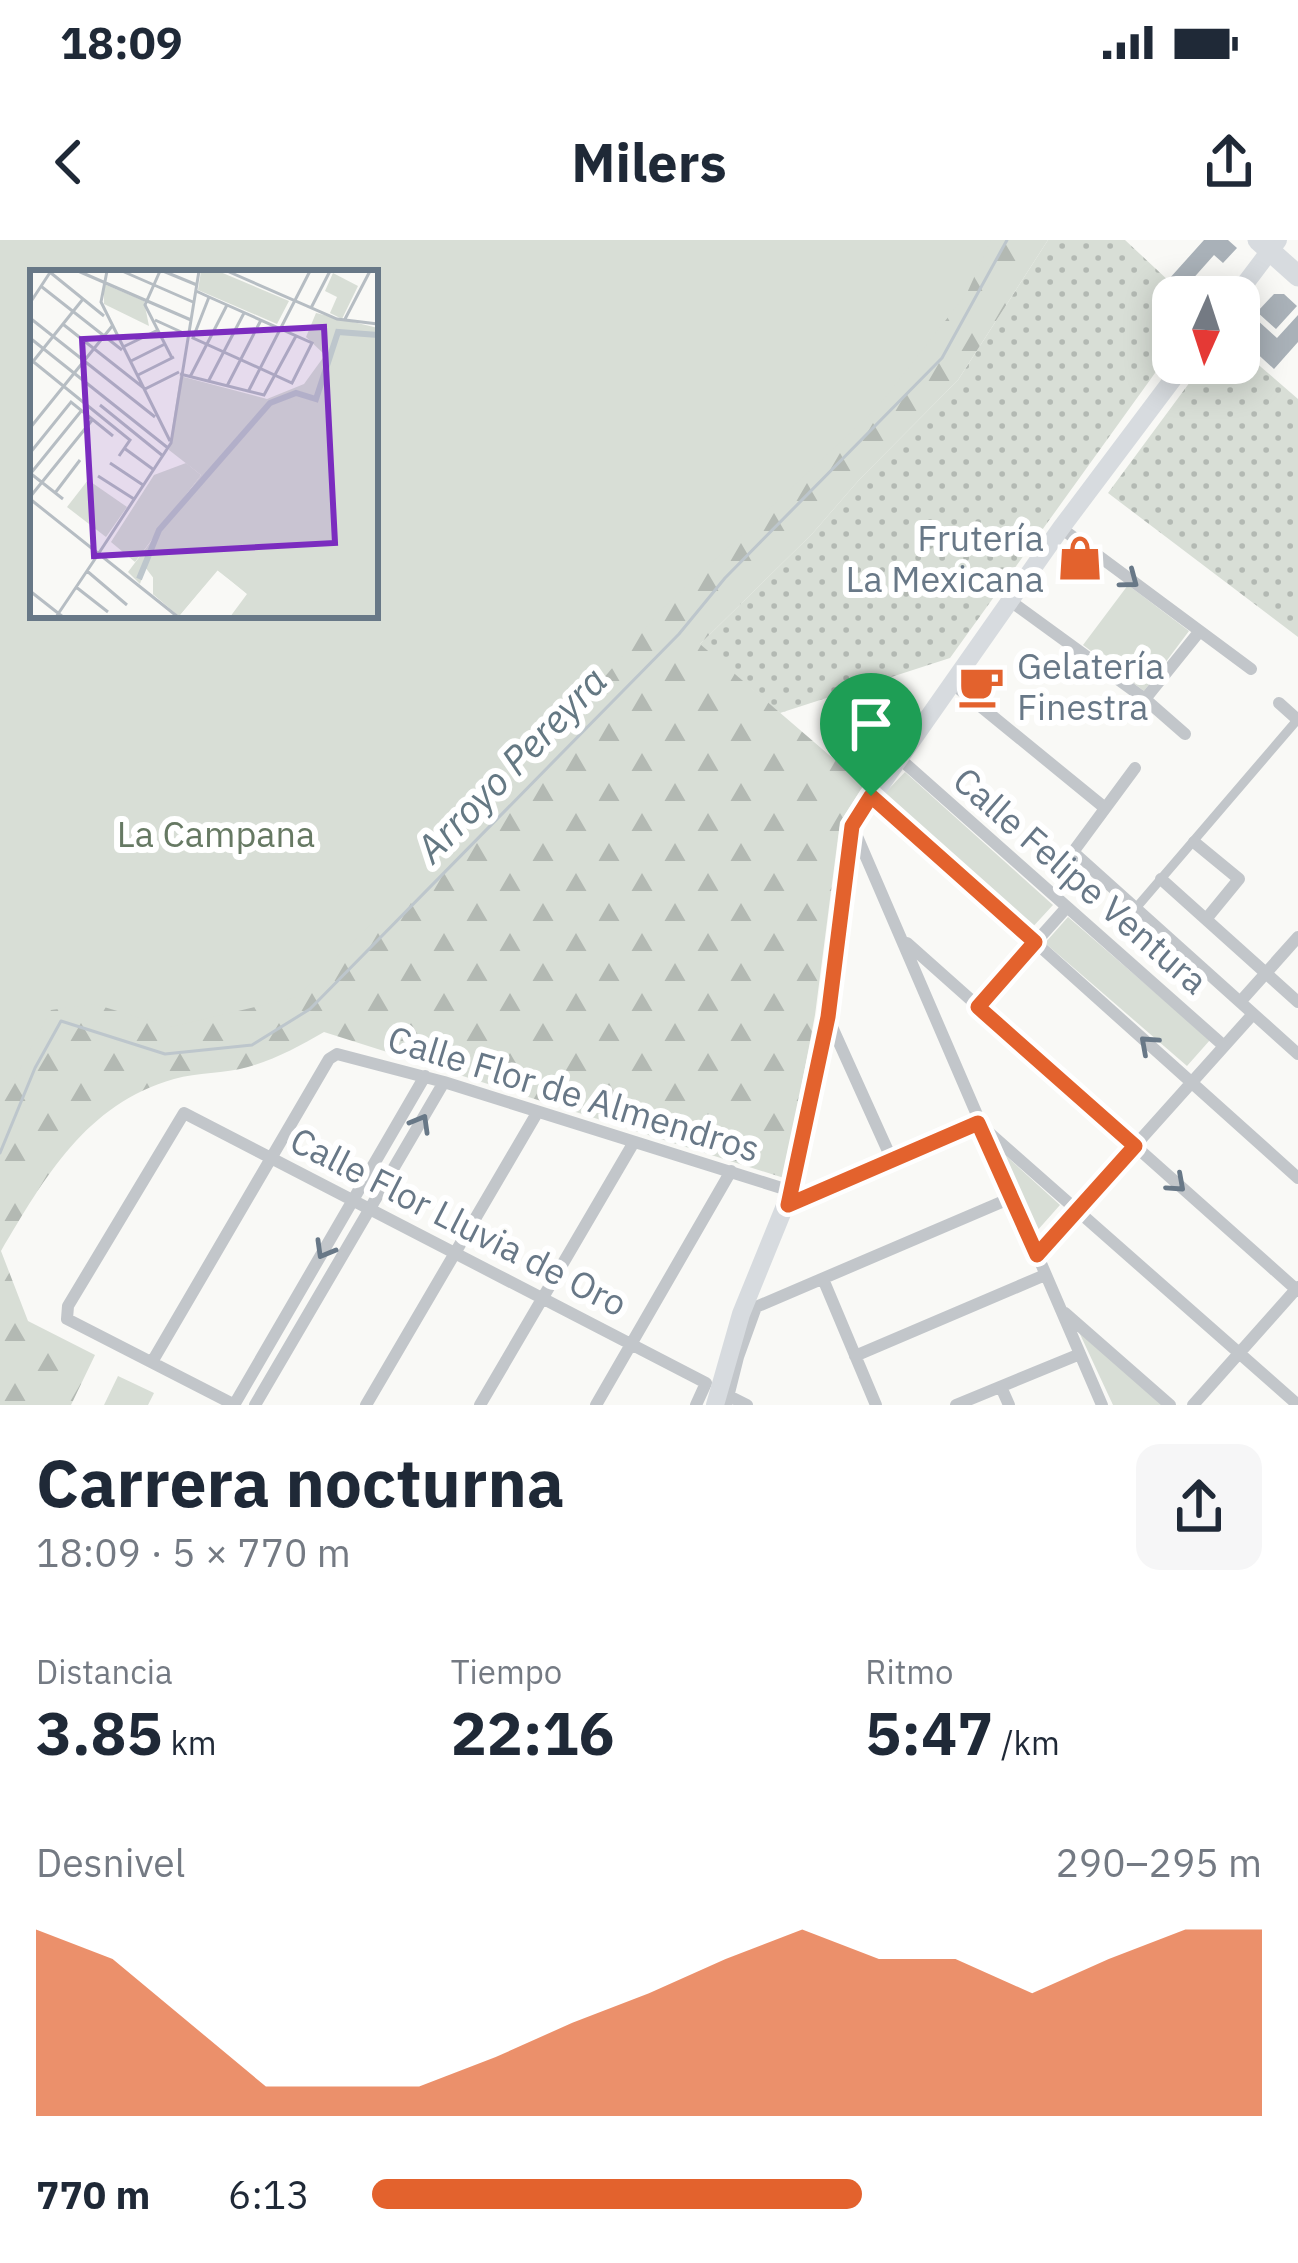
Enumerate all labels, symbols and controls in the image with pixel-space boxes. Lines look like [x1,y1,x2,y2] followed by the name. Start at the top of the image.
[60,13,183,71] text: 18:09
[571,127,727,197] text: Milers
[36,129,102,195] icon: back
[1196,129,1262,195] icon: share
[30,270,378,618] inset map
[1152,276,1260,384] north arrow
[1152,276,1260,384] map controls
[845,514,1044,602] place label: Frutería La Mexicana
[1055,533,1105,583] shop icon: Frutería La Mexicana
[1116,566,1138,587] one-way arrow
[1017,642,1165,730] place label: Gelatería Finestra
[403,655,617,874] water label: Arroyo Pereyra
[956,661,1006,711] cafe icon: Gelatería Finestra
[820,673,922,796] pin
[838,691,904,757] icon: arrive
[944,756,1218,1004] street label: Calle Felipe Ventura
[117,810,315,857] park label: La Campana
[382,1014,766,1172] street label: Calle Flor de Almendros
[1141,1036,1162,1058] one-way arrow
[406,1114,429,1136] one-way arrow
[283,1116,635,1326] street label: Calle Flor Lluvia de Oro
[1163,1169,1185,1191] one-way arrow
[316,1237,338,1259] one-way arrow
[36,1439,564,1525] text: Carrera nocturna
[1136,1444,1262,1570] button: share
[36,1527,351,1578] text: 18:09 · 5 × 770 m
[36,1650,173,1693] text: Distancia
[451,1650,562,1693] text: Tiempo
[865,1650,954,1693] text: Ritmo
[36,1693,163,1772] text: 3.85
[451,1693,614,1772] text: 22:16
[865,1693,993,1772] text: 5:47
[163,1721,217,1764] text: km
[993,1721,1060,1764] text: /km
[36,1837,185,1888] text: Desnivel
[1055,1837,1262,1888] text: 290–295 m
[36,2169,150,2220] text: 770 m
[228,2169,310,2220] text: 6:13

